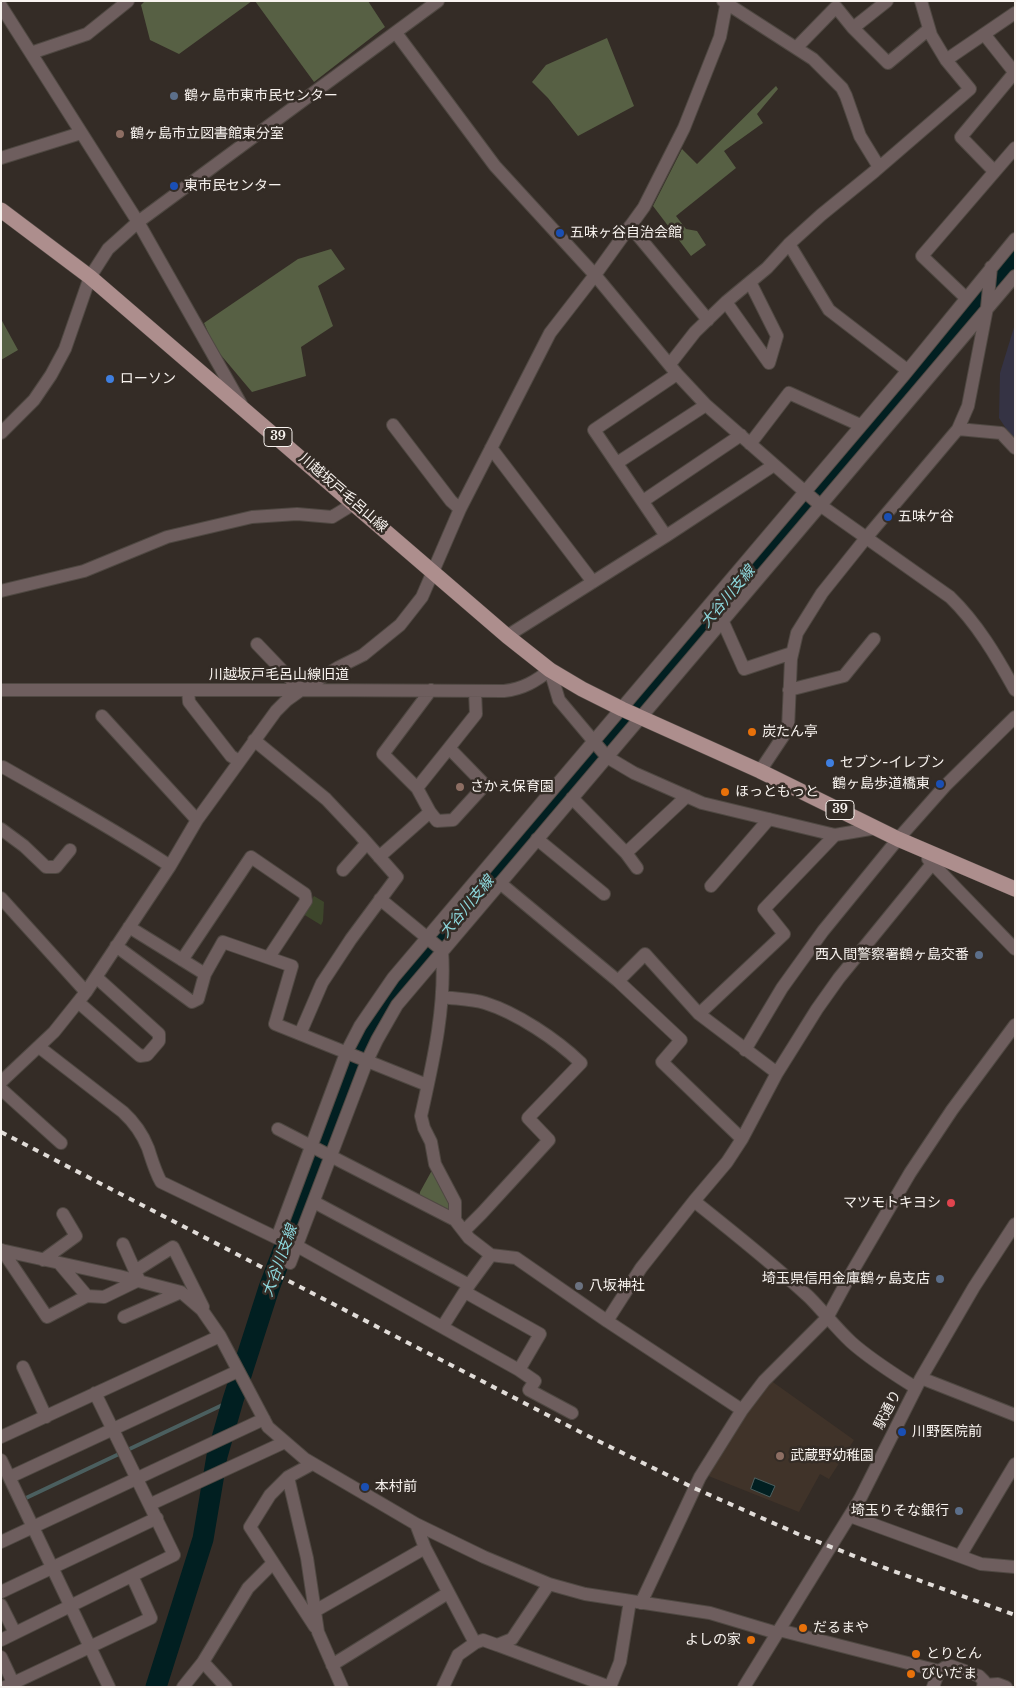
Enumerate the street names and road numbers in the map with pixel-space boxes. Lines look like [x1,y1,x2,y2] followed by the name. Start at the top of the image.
[264,428,292,447] road number: 39
[295,450,391,536] street label: 川越坂戸毛呂山線
[209,667,349,683] street label: 川越坂戸毛呂山線旧道
[826,800,854,820] road number: 39
[871,1387,905,1433] street label: 駅通り

